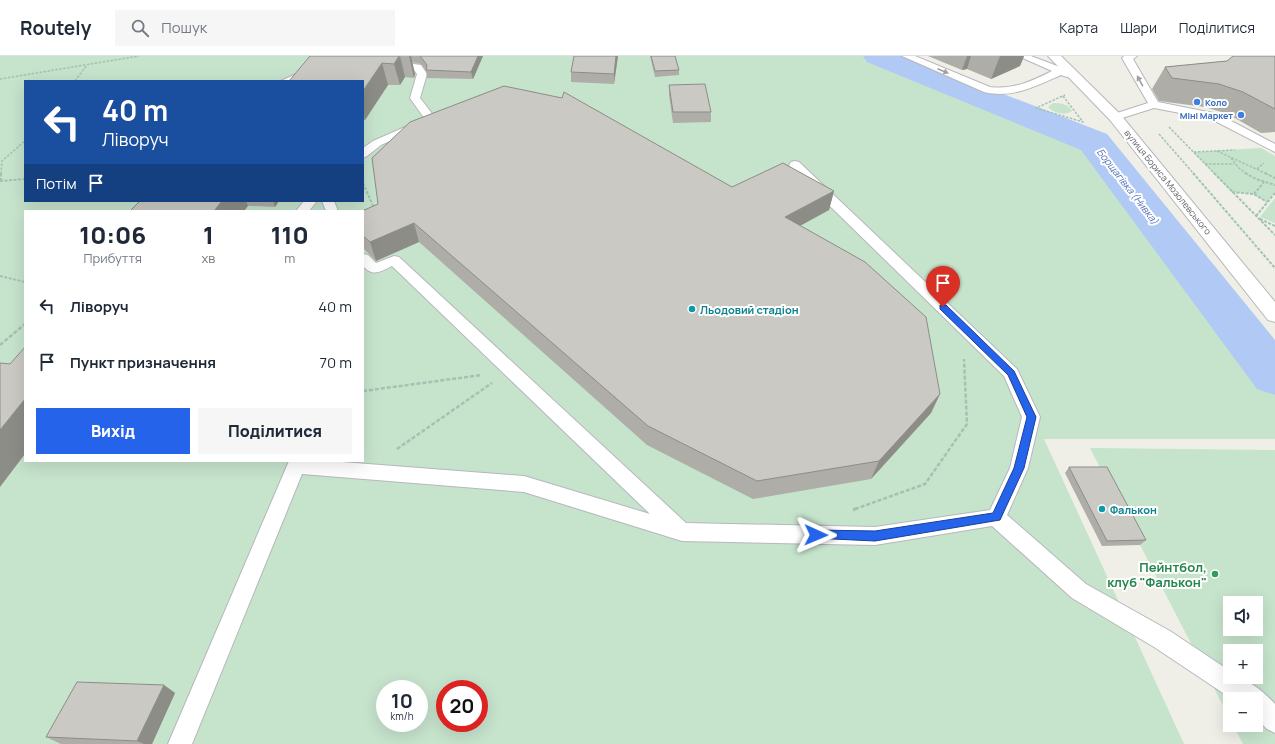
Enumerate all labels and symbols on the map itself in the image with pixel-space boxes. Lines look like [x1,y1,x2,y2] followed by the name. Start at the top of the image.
[938,68,949,74] one-way arrow
[1137,75,1144,87] one-way arrow
[1205,96,1227,109] place label: Коло
[1192,97,1202,107] marker: Коло
[1180,109,1233,122] place label: Міні Маркет
[1236,110,1246,120] marker: Міні Маркет
[1121,127,1215,237] street label: вулиця Бориса Мозолевського
[1094,145,1162,227] water label: Борщагівка (Нивка)
[926,266,960,307] pin
[700,302,799,317] place label: Льодовий стадіон
[687,304,697,314] marker: Льодовий стадіон
[1110,502,1157,517] place label: Фалькон
[1097,504,1107,514] marker: Фалькон
[795,514,837,556] position arrow
[1107,558,1207,591] place label: Пейнтбол, клуб "Фалькон"
[1210,569,1220,579] marker: Пейнтбол, клуб "Фалькон"
[436,680,488,732] speed limit sign: 20

